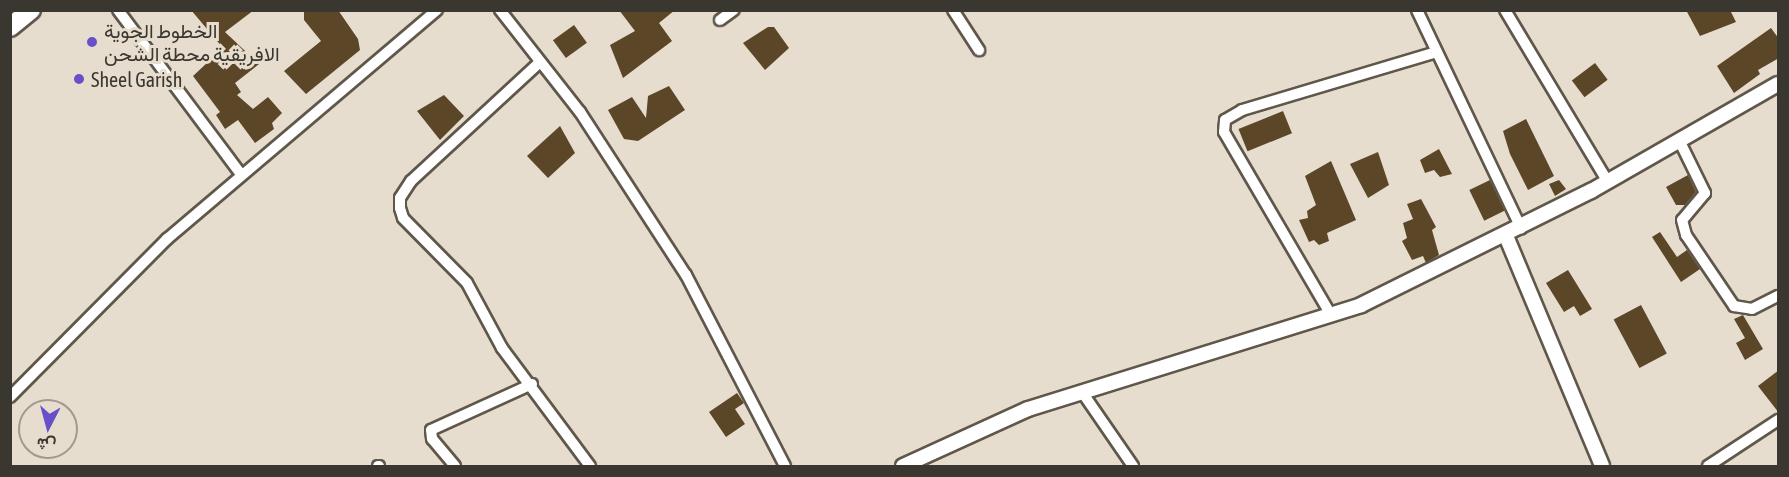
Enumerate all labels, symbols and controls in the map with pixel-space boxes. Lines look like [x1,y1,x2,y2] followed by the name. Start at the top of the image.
[104,19,280,66] place label: الخطوط الجوية الافريقية محطة الشحن
[85,35,99,49] marker: الخطوط الجوية الافريقية محطة الشحن
[91,67,182,91] place label: Sheel Garish
[72,72,86,86] marker: Sheel Garish
[18,399,78,459] north arrow
[36,435,57,455] text: ش

